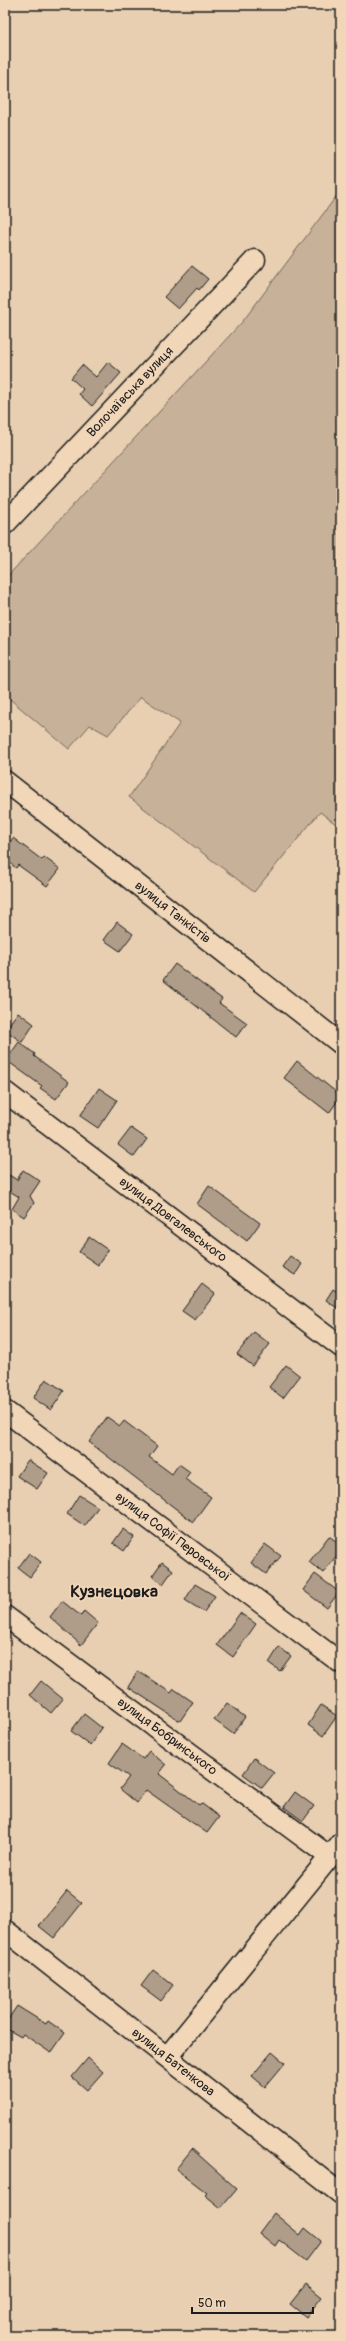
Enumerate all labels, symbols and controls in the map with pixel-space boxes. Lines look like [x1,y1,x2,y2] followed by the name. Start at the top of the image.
[84,343,177,440] street label: Волочаївська вулиця
[132,878,214,947] street label: вулиця Танкістів
[116,1174,230,1265] street label: вулиця Довгалевського
[112,1489,234,1585] street label: вулиця Софії Перовської
[70,1581,158,1602] district label: Кузнєцовка
[114,1694,220,1779] street label: вулиця Бобринського
[129,2025,218,2100] street label: вулиця Батенкова
[192,2289,313,2315] scale bar
[198,2296,226,2311] text: 50 m

